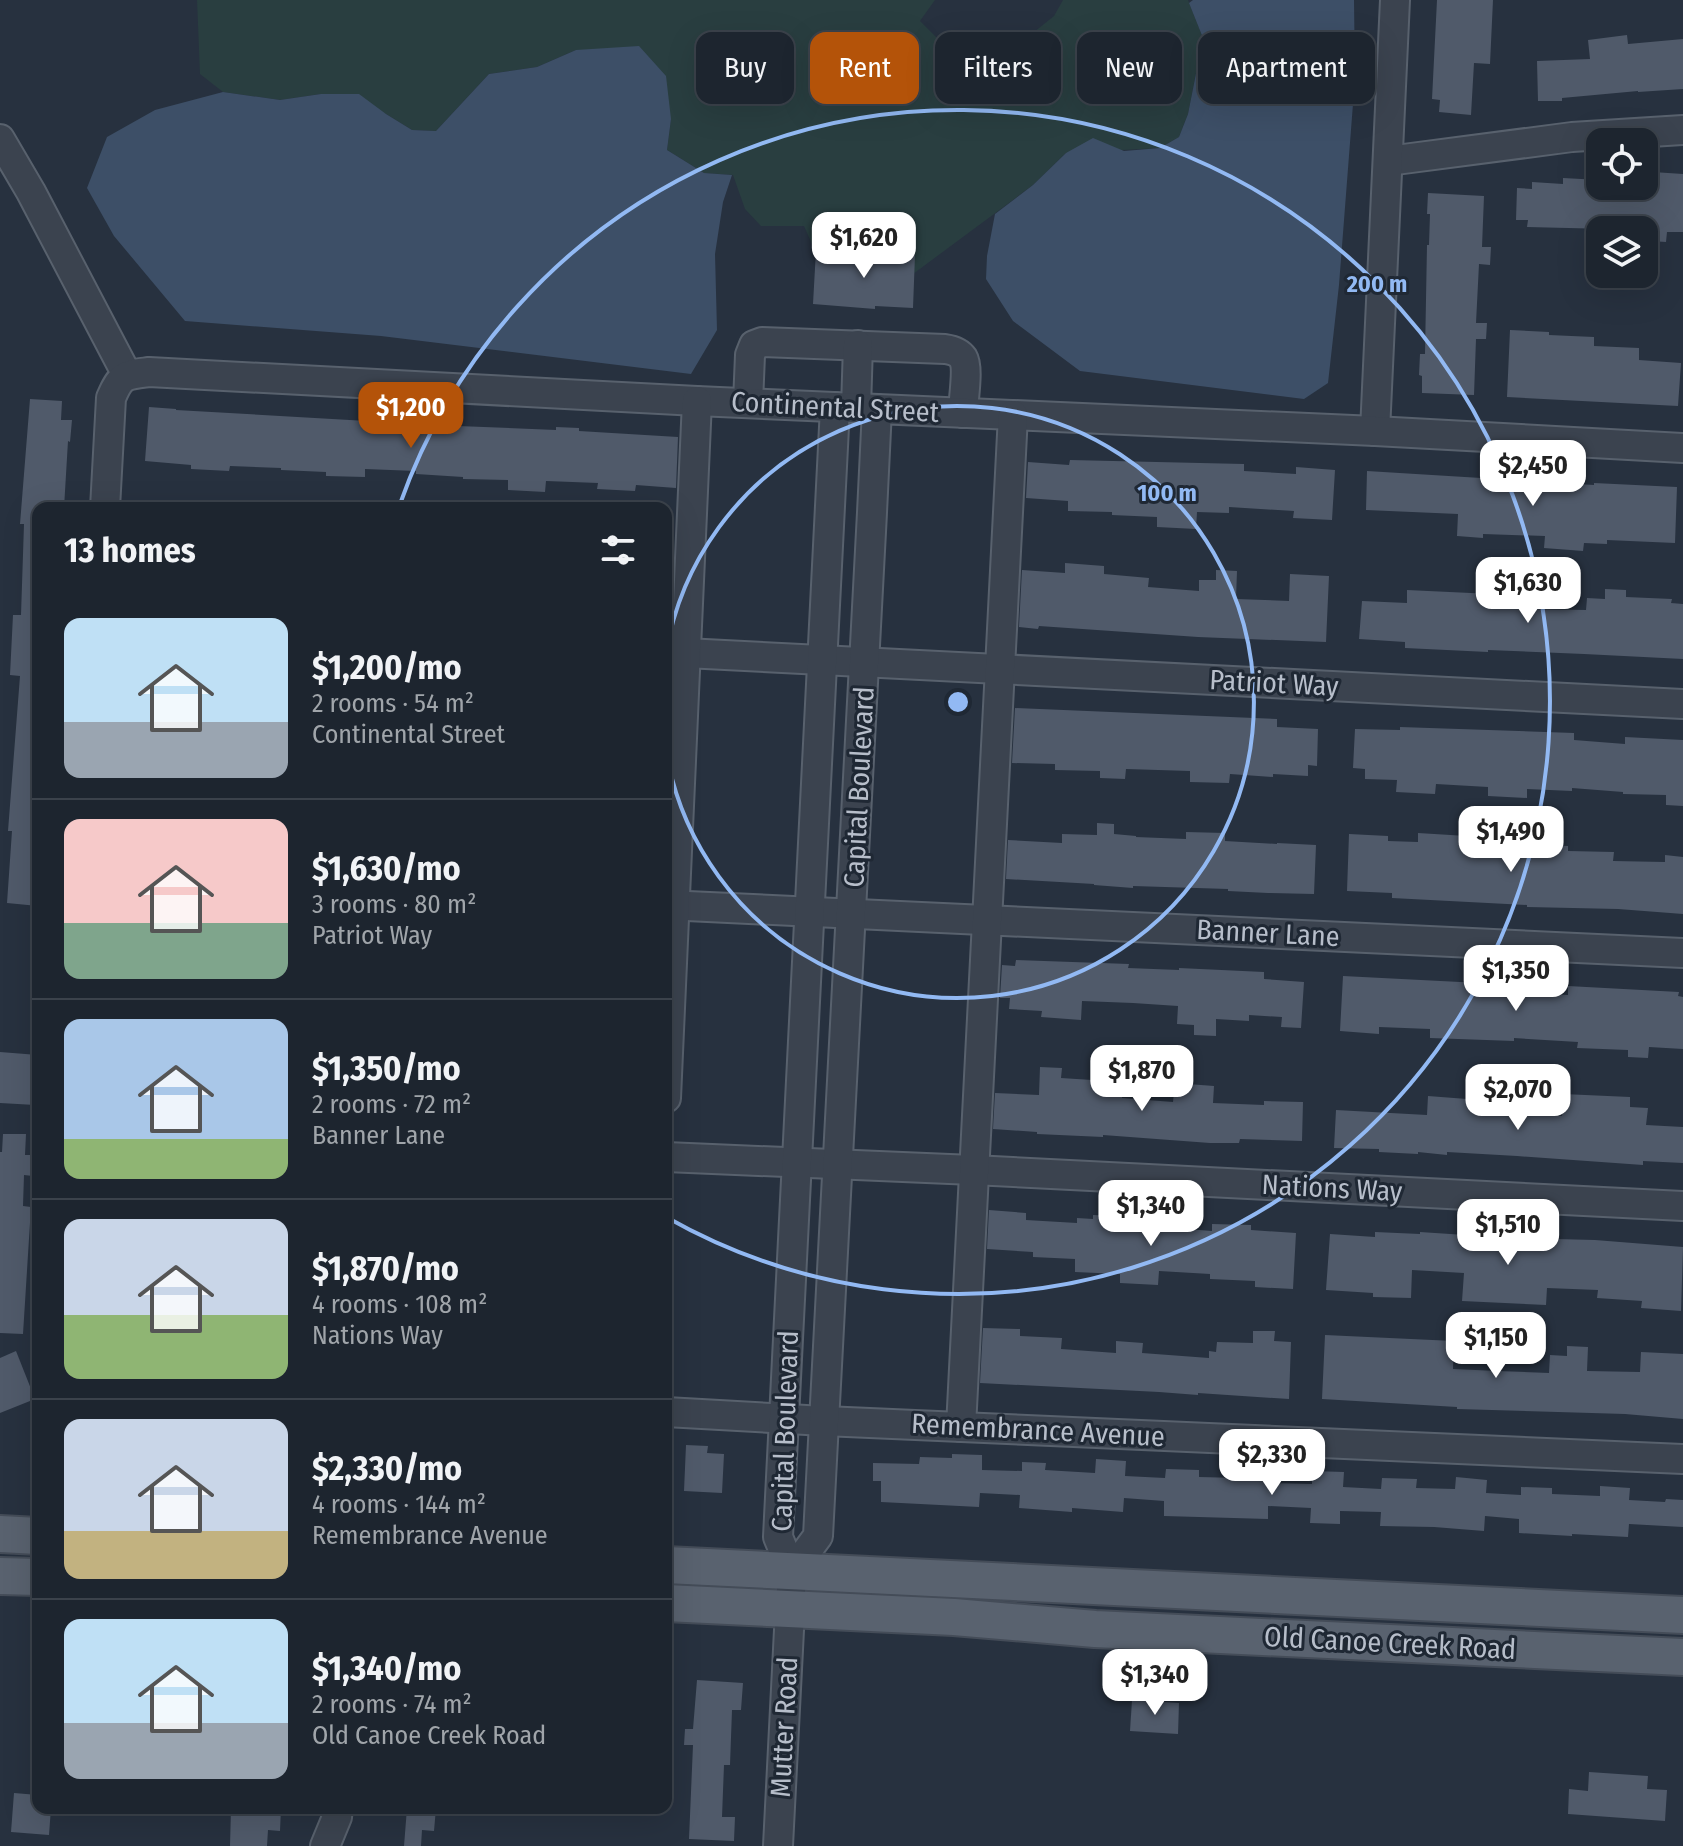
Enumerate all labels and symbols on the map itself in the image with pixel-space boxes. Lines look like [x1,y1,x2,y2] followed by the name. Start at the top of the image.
[799,212,929,280] pin: $1,620
[1346,270,1407,298] text: 200 m
[346,382,476,450] pin: $1,200
[730,385,941,429] street label: Continental Street
[1468,440,1598,508] pin: $2,450
[1137,479,1197,507] text: 100 m
[1463,557,1593,625] pin: $1,630
[1209,663,1340,703] street label: Patriot Way
[837,686,881,888] street label: Capital Boulevard
[944,688,972,716] centre of rings
[1446,806,1576,874] pin: $1,490
[1196,913,1340,953] street label: Banner Lane
[1451,945,1581,1013] pin: $1,350
[1077,1045,1207,1113] pin: $1,870
[1453,1064,1583,1132] pin: $2,070
[1261,1168,1404,1208] street label: Nations Way
[1086,1180,1216,1248] pin: $1,340
[1443,1199,1573,1267] pin: $1,510
[1431,1312,1561,1380] pin: $1,150
[765,1330,805,1532] street label: Capital Boulevard
[910,1407,1166,1453] street label: Remembrance Avenue
[1207,1429,1337,1497] pin: $2,330
[1263,1620,1517,1666] street label: Old Canoe Creek Road
[1090,1649,1220,1717] pin: $1,340
[764,1656,804,1798] street label: Mutter Road

